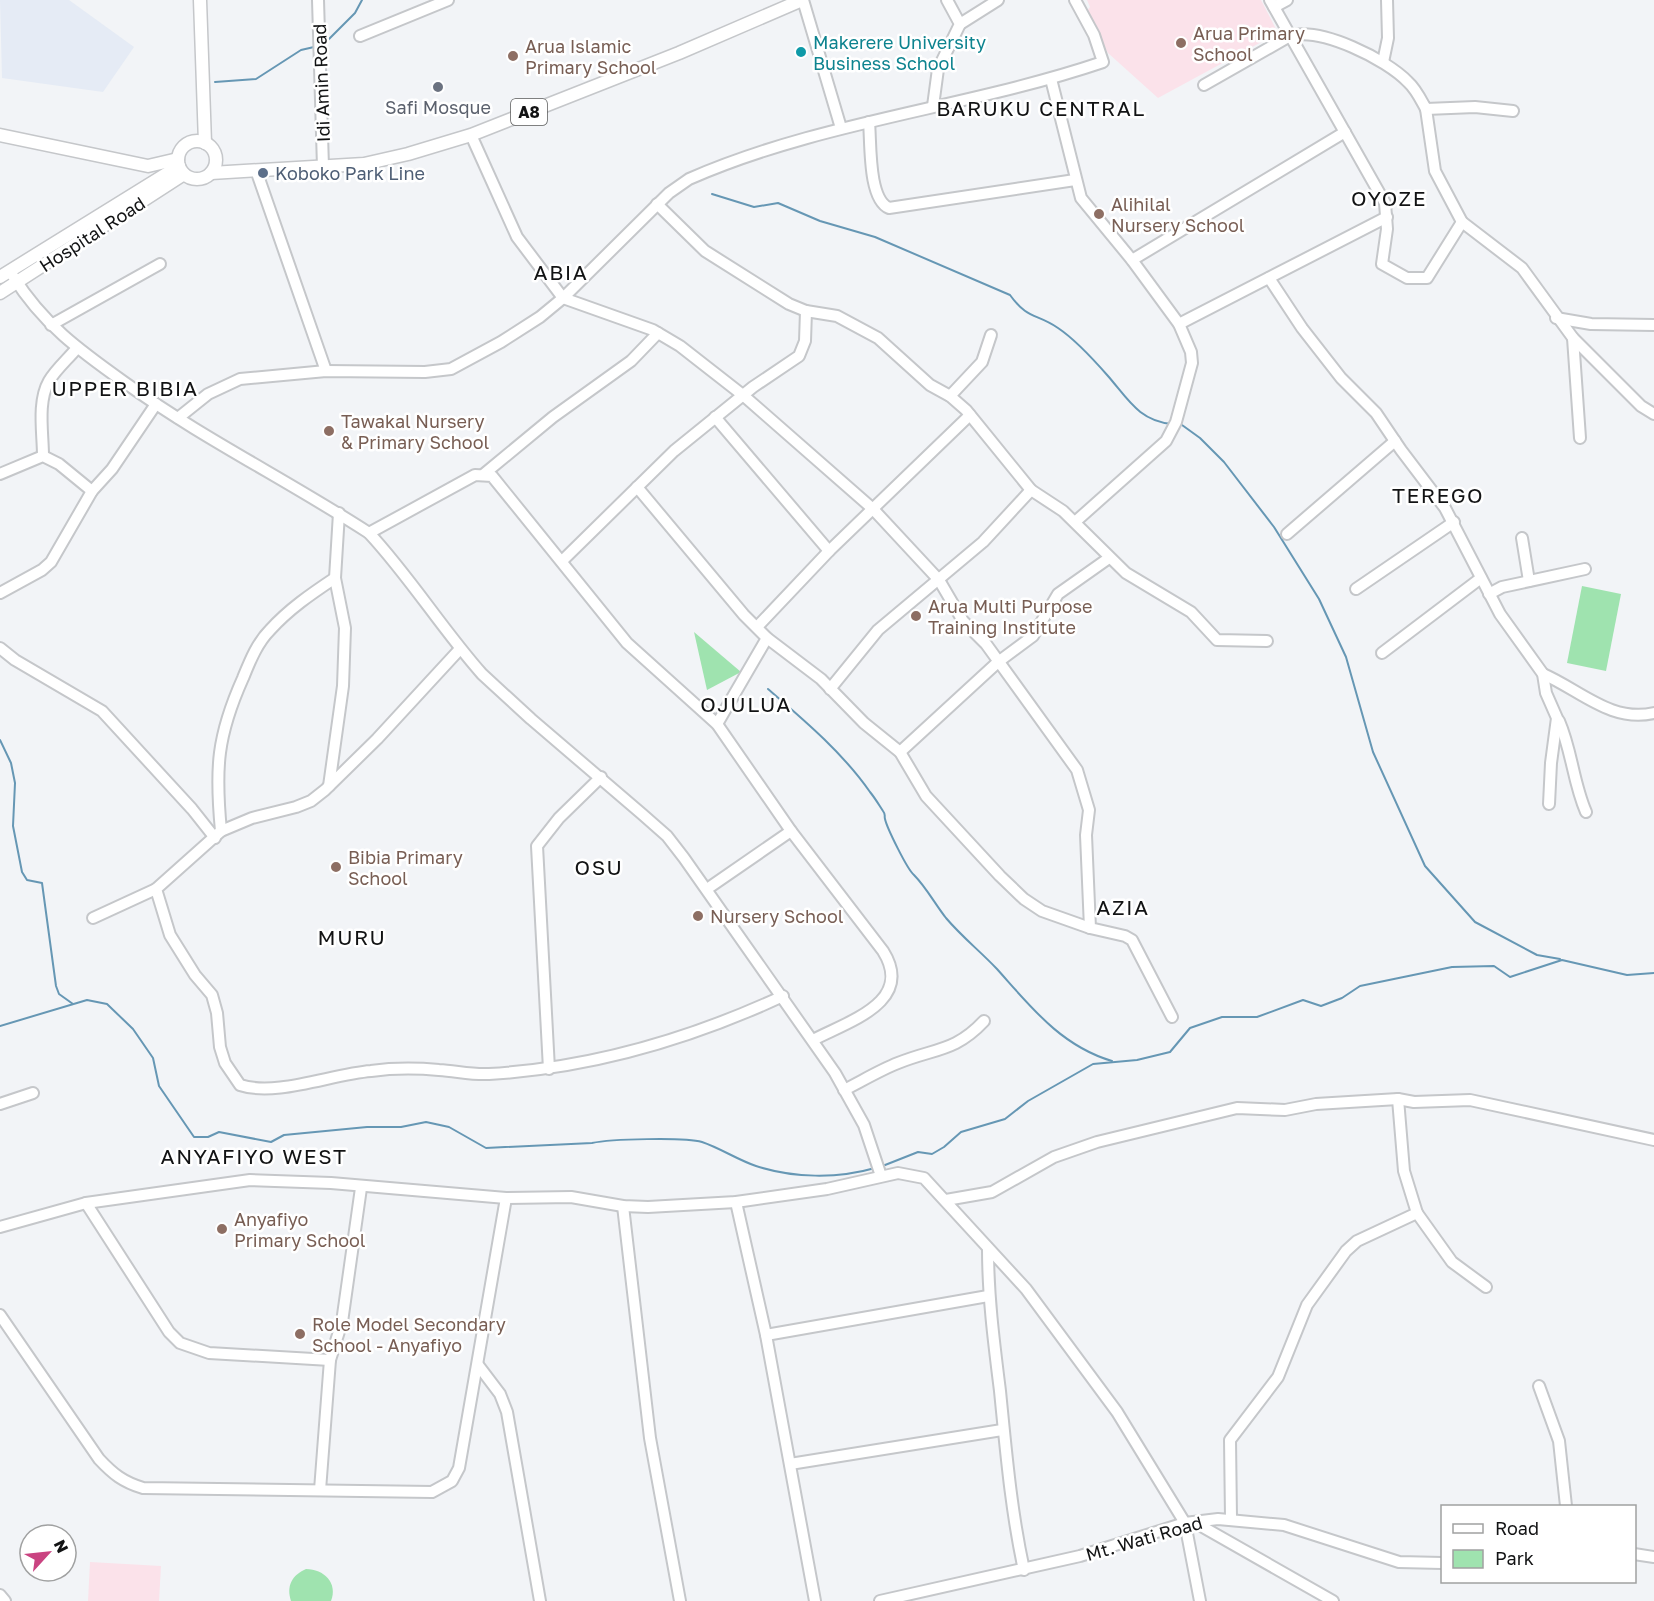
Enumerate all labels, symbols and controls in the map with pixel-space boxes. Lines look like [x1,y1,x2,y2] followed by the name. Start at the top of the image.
[1193,22,1305,65] place label: Arua Primary School
[308,23,334,143] street label: Idi Amin Road
[813,31,986,74] place label: Makerere University Business School
[525,35,657,78] place label: Arua Islamic Primary School
[1174,36,1188,50] marker: Arua Primary School
[794,45,808,59] marker: Makerere University Business School
[506,49,520,63] marker: Arua Islamic Primary School
[431,80,445,94] marker: Safi Mosque
[936,95,1146,121] district label: BARUKU CENTRAL
[385,96,491,118] place label: Safi Mosque
[511,99,547,125] road number: A8
[275,162,425,184] place label: Koboko Park Line
[256,166,270,180] marker: Koboko Park Line
[1351,185,1427,211] district label: OYOZE
[35,192,149,276] street label: Hospital Road
[1111,193,1245,236] place label: Alihilal Nursery School
[1092,207,1106,221] marker: Alihilal Nursery School
[534,259,588,285] district label: ABIA
[51,375,199,401] district label: UPPER BIBIA
[341,410,489,453] place label: Tawakal Nursery & Primary School
[322,424,336,438] marker: Tawakal Nursery & Primary School
[1392,482,1484,508] district label: TEREGO
[928,595,1092,638] place label: Arua Multi Purpose Training Institute
[909,609,923,623] marker: Arua Multi Purpose Training Institute
[700,691,792,717] district label: OJULUA
[348,846,463,889] place label: Bibia Primary School
[575,854,623,880] district label: OSU
[329,860,343,874] marker: Bibia Primary School
[1096,894,1150,920] district label: AZIA
[710,905,844,927] place label: Nursery School
[691,909,705,923] marker: Nursery School
[318,924,386,950] district label: MURU
[161,1143,347,1169] district label: ANYAFIYO WEST
[234,1208,366,1251] place label: Anyafiyo Primary School
[215,1222,229,1236] marker: Anyafiyo Primary School
[312,1313,506,1356] place label: Role Model Secondary School - Anyafiyo
[293,1327,307,1341] marker: Role Model Secondary School - Anyafiyo
[1441,1505,1636,1583] legend
[1083,1511,1205,1565] street label: Mt. Wati Road
[1495,1517,1539,1539] text: Road
[18,1523,78,1583] north arrow
[50,1536,73,1556] text: N
[1495,1547,1534,1569] text: Park

